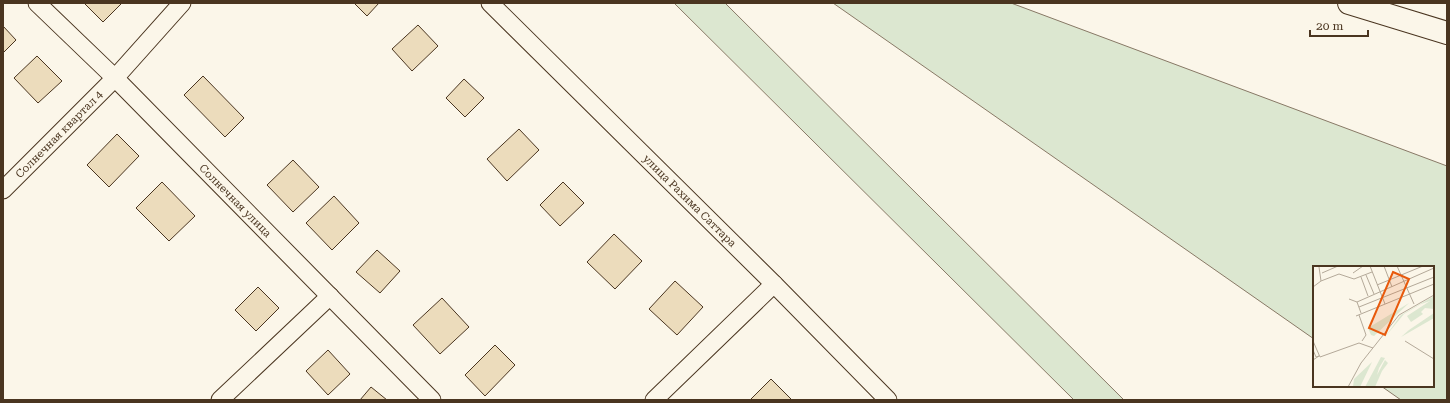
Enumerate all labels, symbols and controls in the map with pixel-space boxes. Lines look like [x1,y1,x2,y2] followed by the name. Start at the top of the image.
[1310,12,1368,38] scale bar
[1316,19,1343,33] text: 20 m
[13,88,106,181] street label: Солнечная квартал 4
[640,152,739,250] street label: улица Рахима Саттара
[196,162,274,240] street label: Солнечная улица
[1313,266,1434,387] inset map

